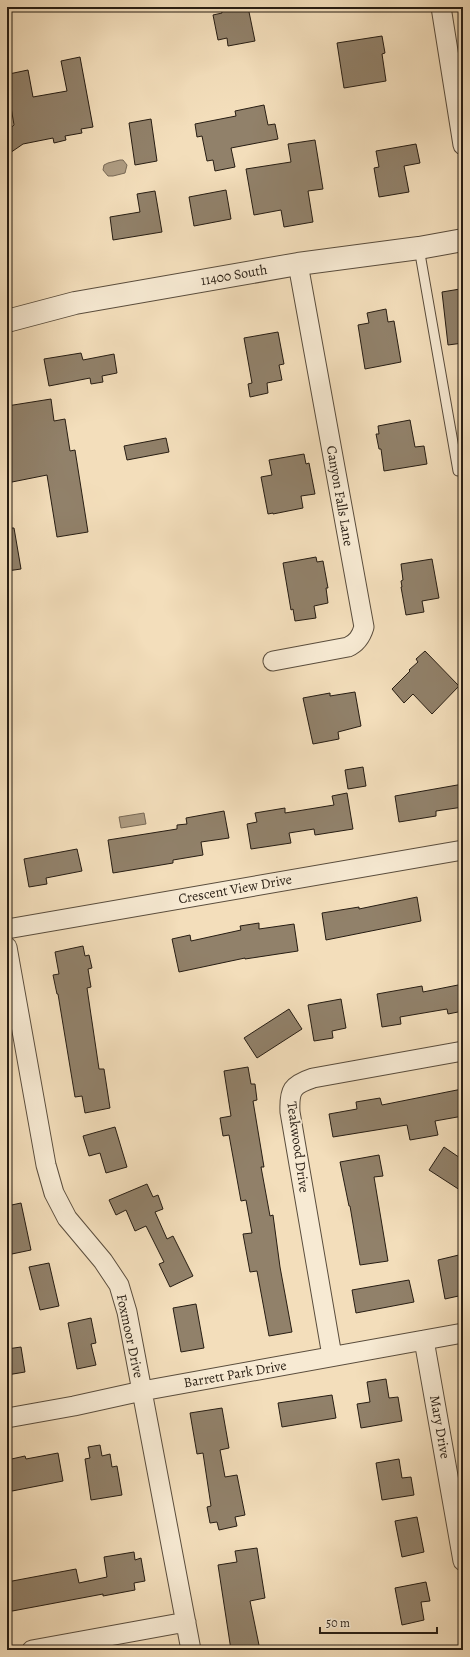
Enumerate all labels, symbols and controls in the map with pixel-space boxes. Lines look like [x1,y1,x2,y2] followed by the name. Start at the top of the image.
[199,260,269,290] street label: 11400 South
[322,444,358,548] street label: Canyon Falls Lane
[177,870,293,908] street label: Crescent View Drive
[282,1100,314,1194] street label: Teakwood Drive
[112,1292,148,1380] street label: Foxmoor Drive
[182,1356,288,1392] street label: Barrett Park Drive
[425,1394,455,1460] street label: Mary Drive
[320,1609,437,1635] scale bar
[326,1615,350,1631] text: 50 m

